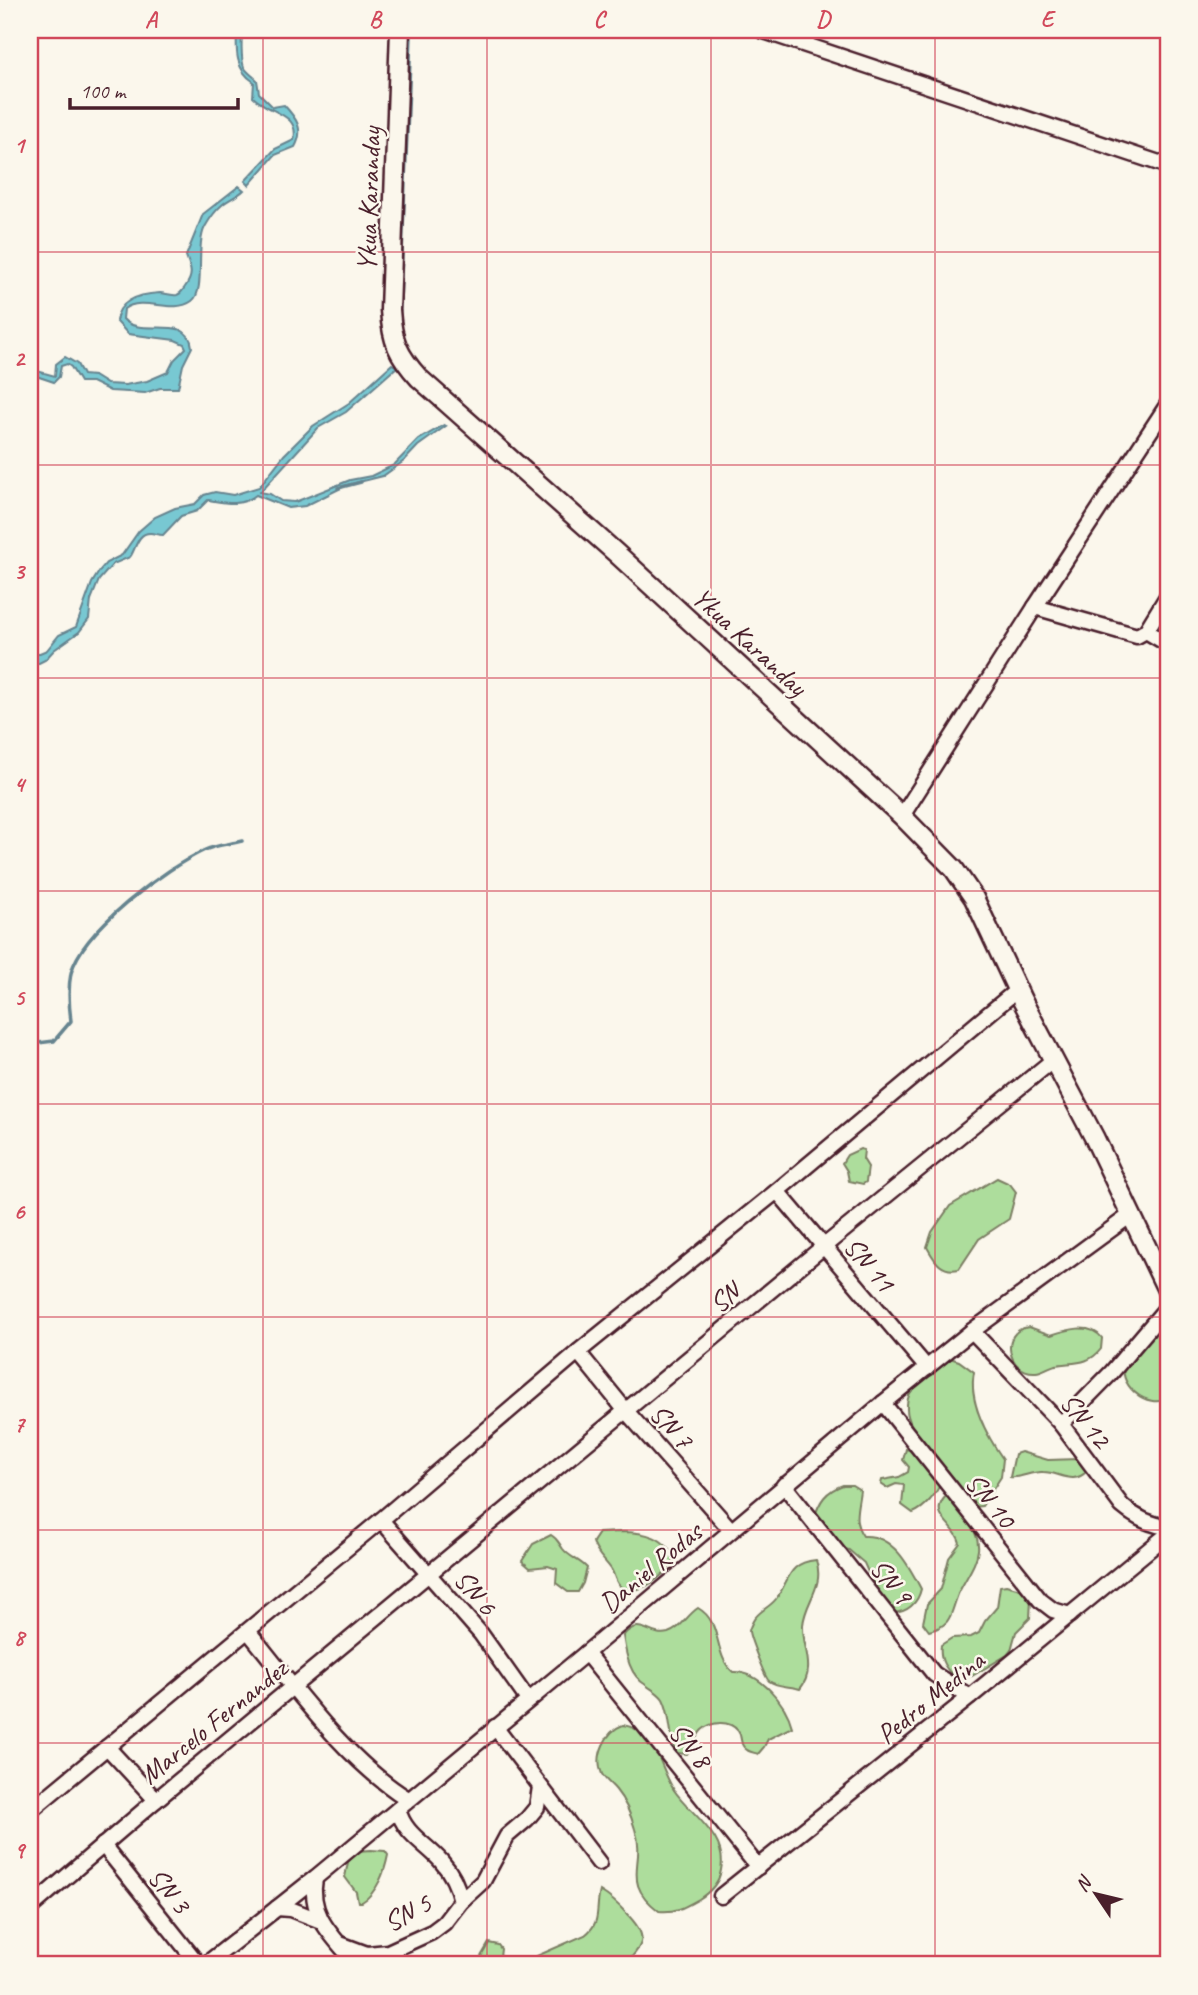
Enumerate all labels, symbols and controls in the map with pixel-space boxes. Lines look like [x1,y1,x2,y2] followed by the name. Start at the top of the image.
[145,5,159,34] text: A
[369,5,383,34] text: B
[594,5,608,34] text: C
[816,5,832,34] text: D
[1041,5,1057,34] text: E
[70,66,238,110] scale bar
[80,78,127,104] text: 100 m
[348,124,389,272] street label: Ykua Karanday
[14,131,27,160] text: 1
[14,344,27,373] text: 2
[14,557,27,586] text: 3
[685,579,816,705] street label: Ykua Karanday
[14,770,27,799] text: 4
[14,983,26,1012] text: 5
[14,1197,27,1226] text: 6
[836,1230,904,1300] street label: SN 11
[702,1272,750,1320] street label: SN
[1053,1385,1120,1457] street label: SN 12
[642,1396,702,1457] street label: SN 7
[14,1410,27,1439] text: 7
[958,1465,1025,1537] street label: SN 10
[592,1513,711,1620] street label: Daniel Rodas
[863,1551,922,1613] street label: SN 9
[447,1562,506,1623] street label: SN 6
[14,1623,27,1652] text: 8
[869,1642,993,1751] street label: Pedro Medina
[133,1650,296,1792] street label: Marcelo Fernandez
[662,1715,721,1777] street label: SN 8
[14,1836,27,1865] text: 9
[1062,1858,1132,1928] north arrow
[141,1860,200,1922] street label: SN 3
[1070,1870,1098,1897] text: N
[377,1885,438,1940] street label: SN 5

